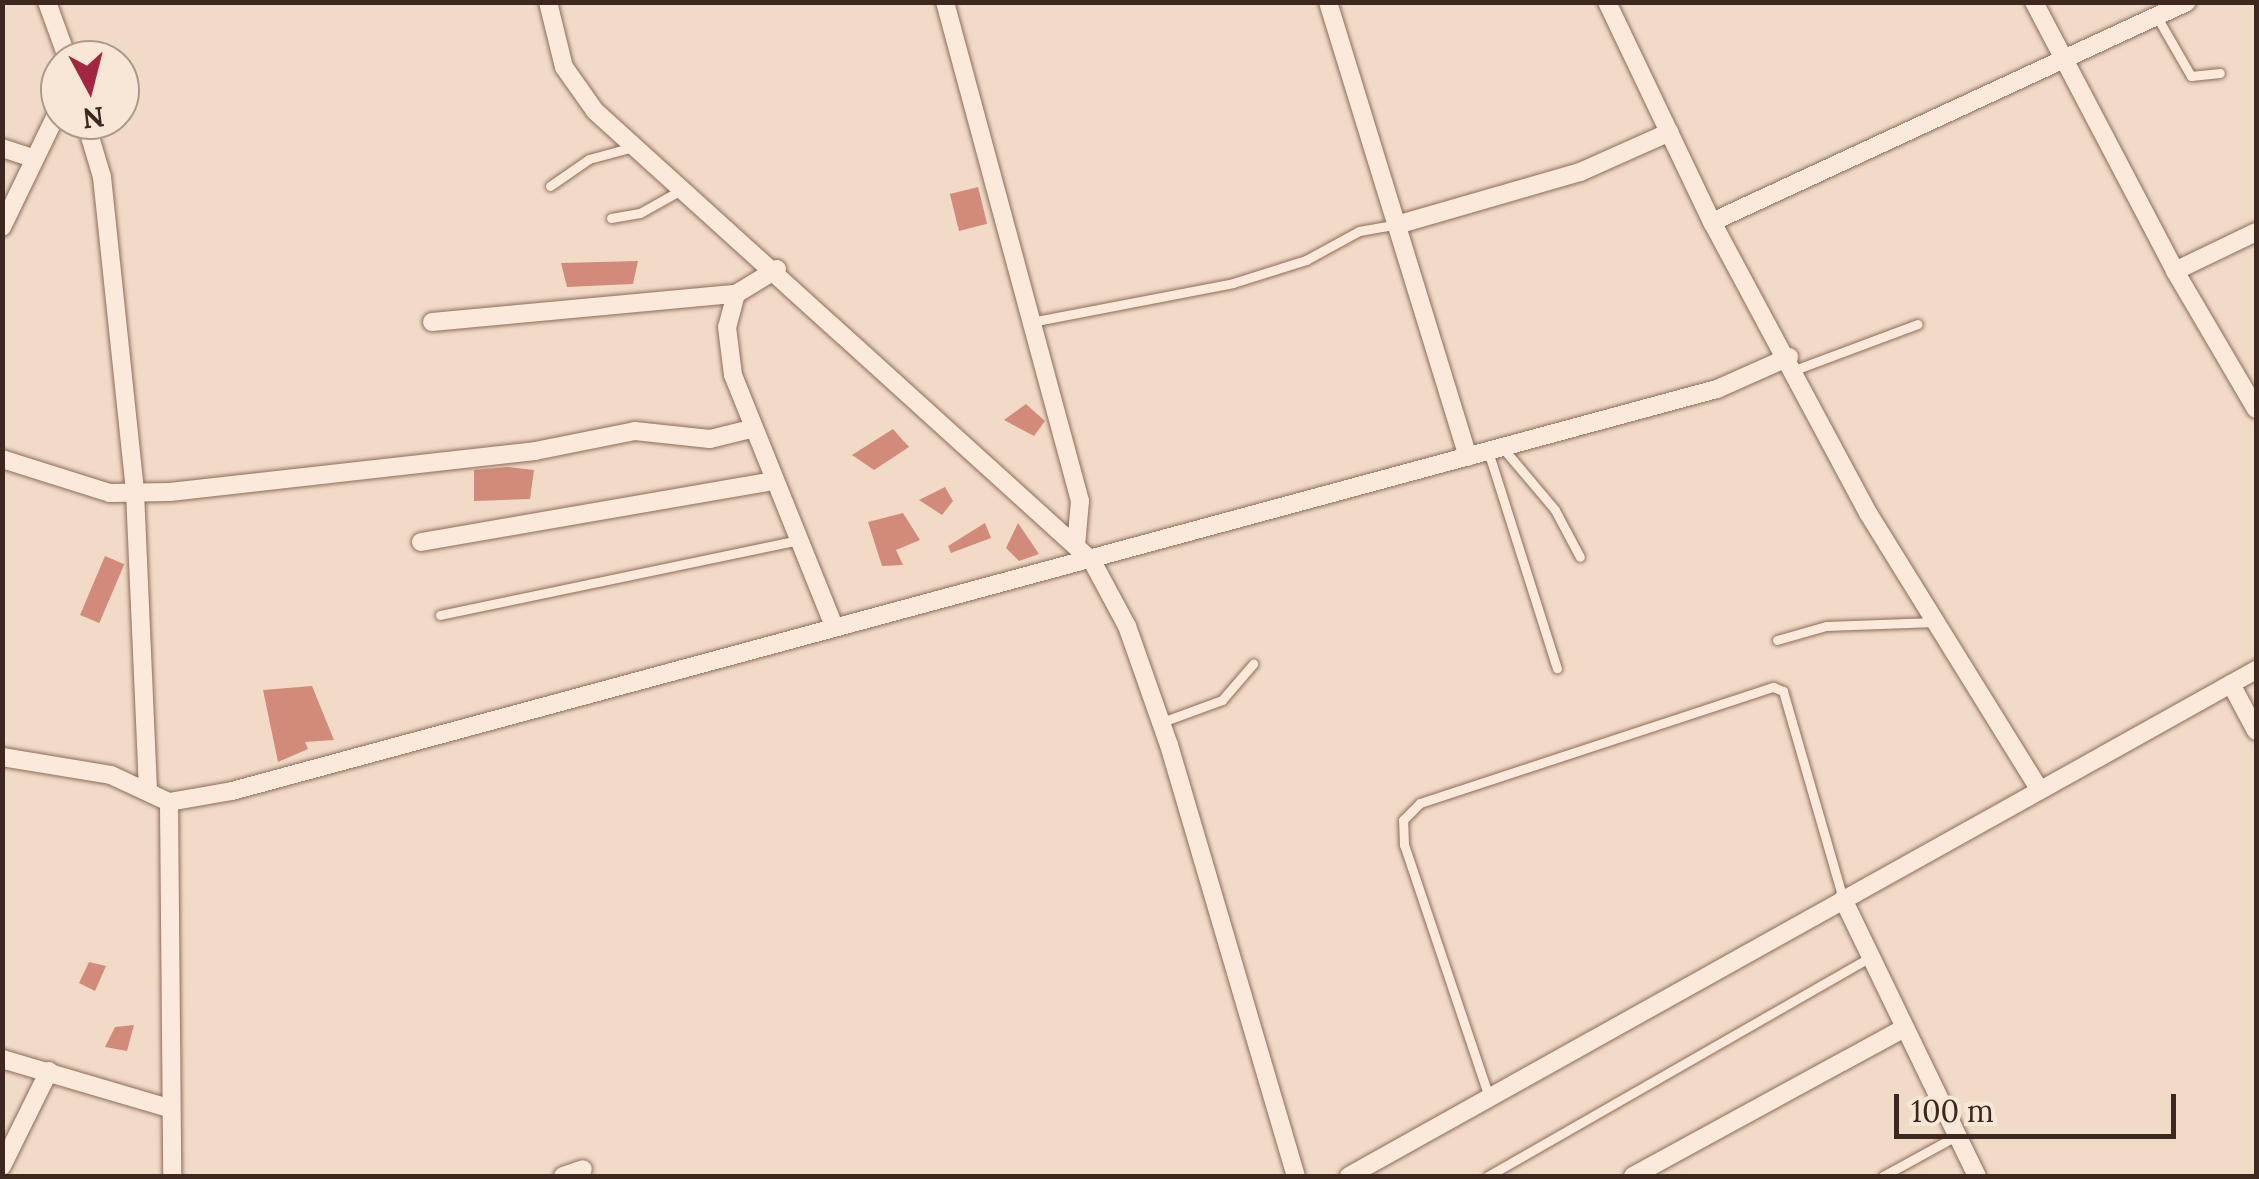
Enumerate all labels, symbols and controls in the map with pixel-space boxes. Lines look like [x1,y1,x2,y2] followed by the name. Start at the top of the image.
[40,40,140,140] north arrow
[80,99,106,137] text: N
[1899,1074,2182,1136] scale bar
[1911,1092,1994,1130] text: 100 m

